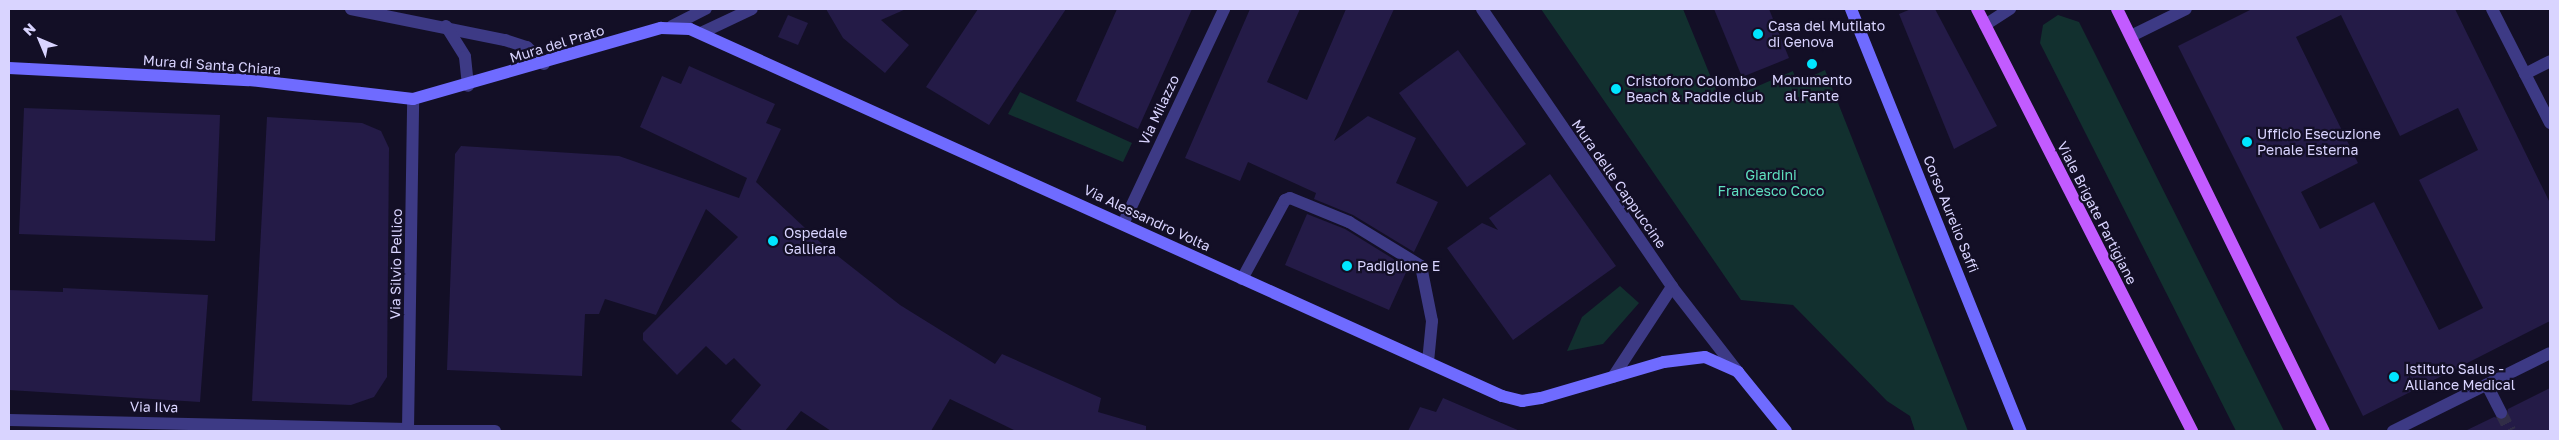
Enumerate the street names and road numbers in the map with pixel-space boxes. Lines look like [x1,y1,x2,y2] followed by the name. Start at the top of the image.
[508,22,606,66] street label: Mura del Prato
[142,52,282,78] street label: Mura di Santa Chiara
[1135,72,1183,148] street label: Via Milazzo
[1568,116,1670,252] street label: Mura delle Cappuccine
[2054,139,2140,287] street label: Viale Brigate Partigiane
[1920,153,1982,275] street label: Corso Aurelio Saffi
[1081,181,1213,255] street label: Via Alessandro Volta
[387,208,405,320] street label: Via Silvio Pellico
[130,398,178,416] street label: Via Ilva

